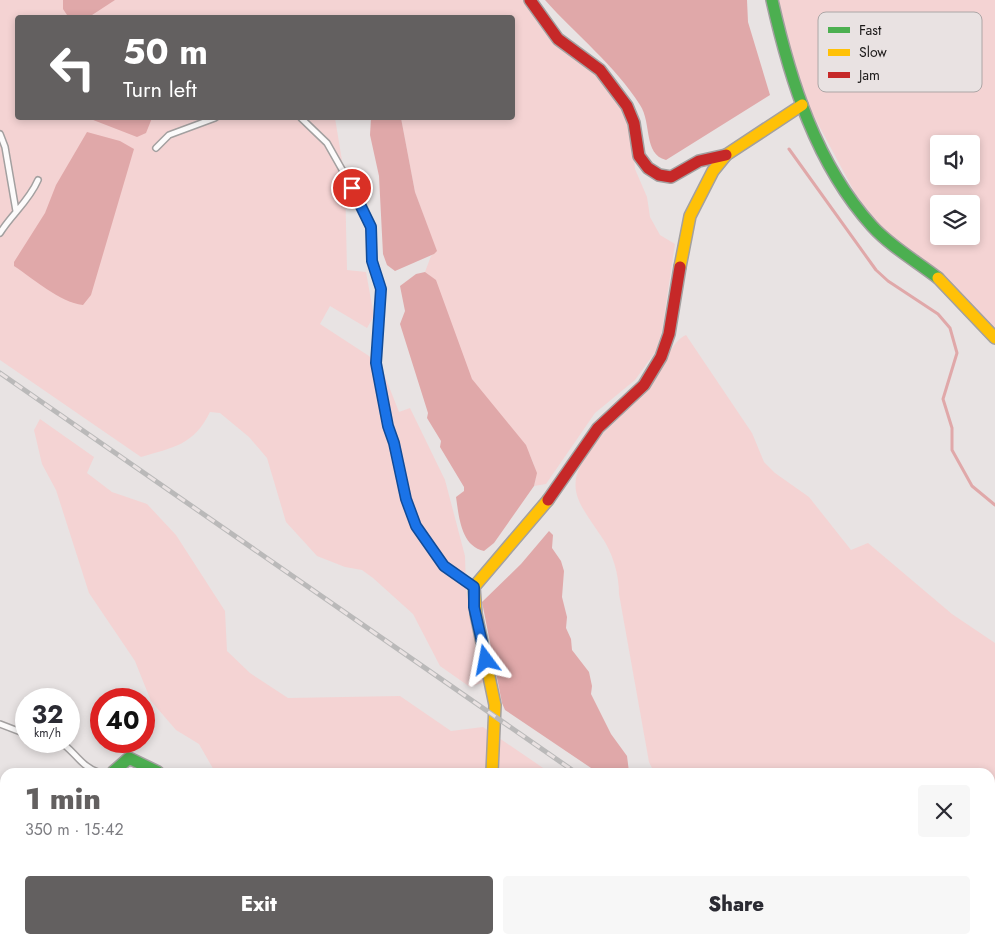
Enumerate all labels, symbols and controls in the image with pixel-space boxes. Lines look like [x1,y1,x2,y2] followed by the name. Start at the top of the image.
[818,12,982,92] legend
[859,20,882,40] text: Fast
[123,27,208,77] text: 50 m
[40,35,105,100] icon: left
[859,42,887,62] text: Slow
[857,65,880,85] text: Jam
[123,73,197,105] text: Turn left
[930,135,980,245] map controls
[930,135,980,185] button: sound
[331,167,373,209] pin
[338,174,366,202] icon: arrive
[930,195,980,245] button: layers
[459,633,511,685] position arrow
[90,688,155,753] speed limit sign: 40
[32,696,63,732] text: 32
[34,724,61,742] text: km/h
[25,777,101,820] text: 1 min
[918,785,970,837] button: close
[25,818,124,841] text: 350 m · 15:42
[25,876,493,934] button: Exit
[503,876,970,934] button: Share

